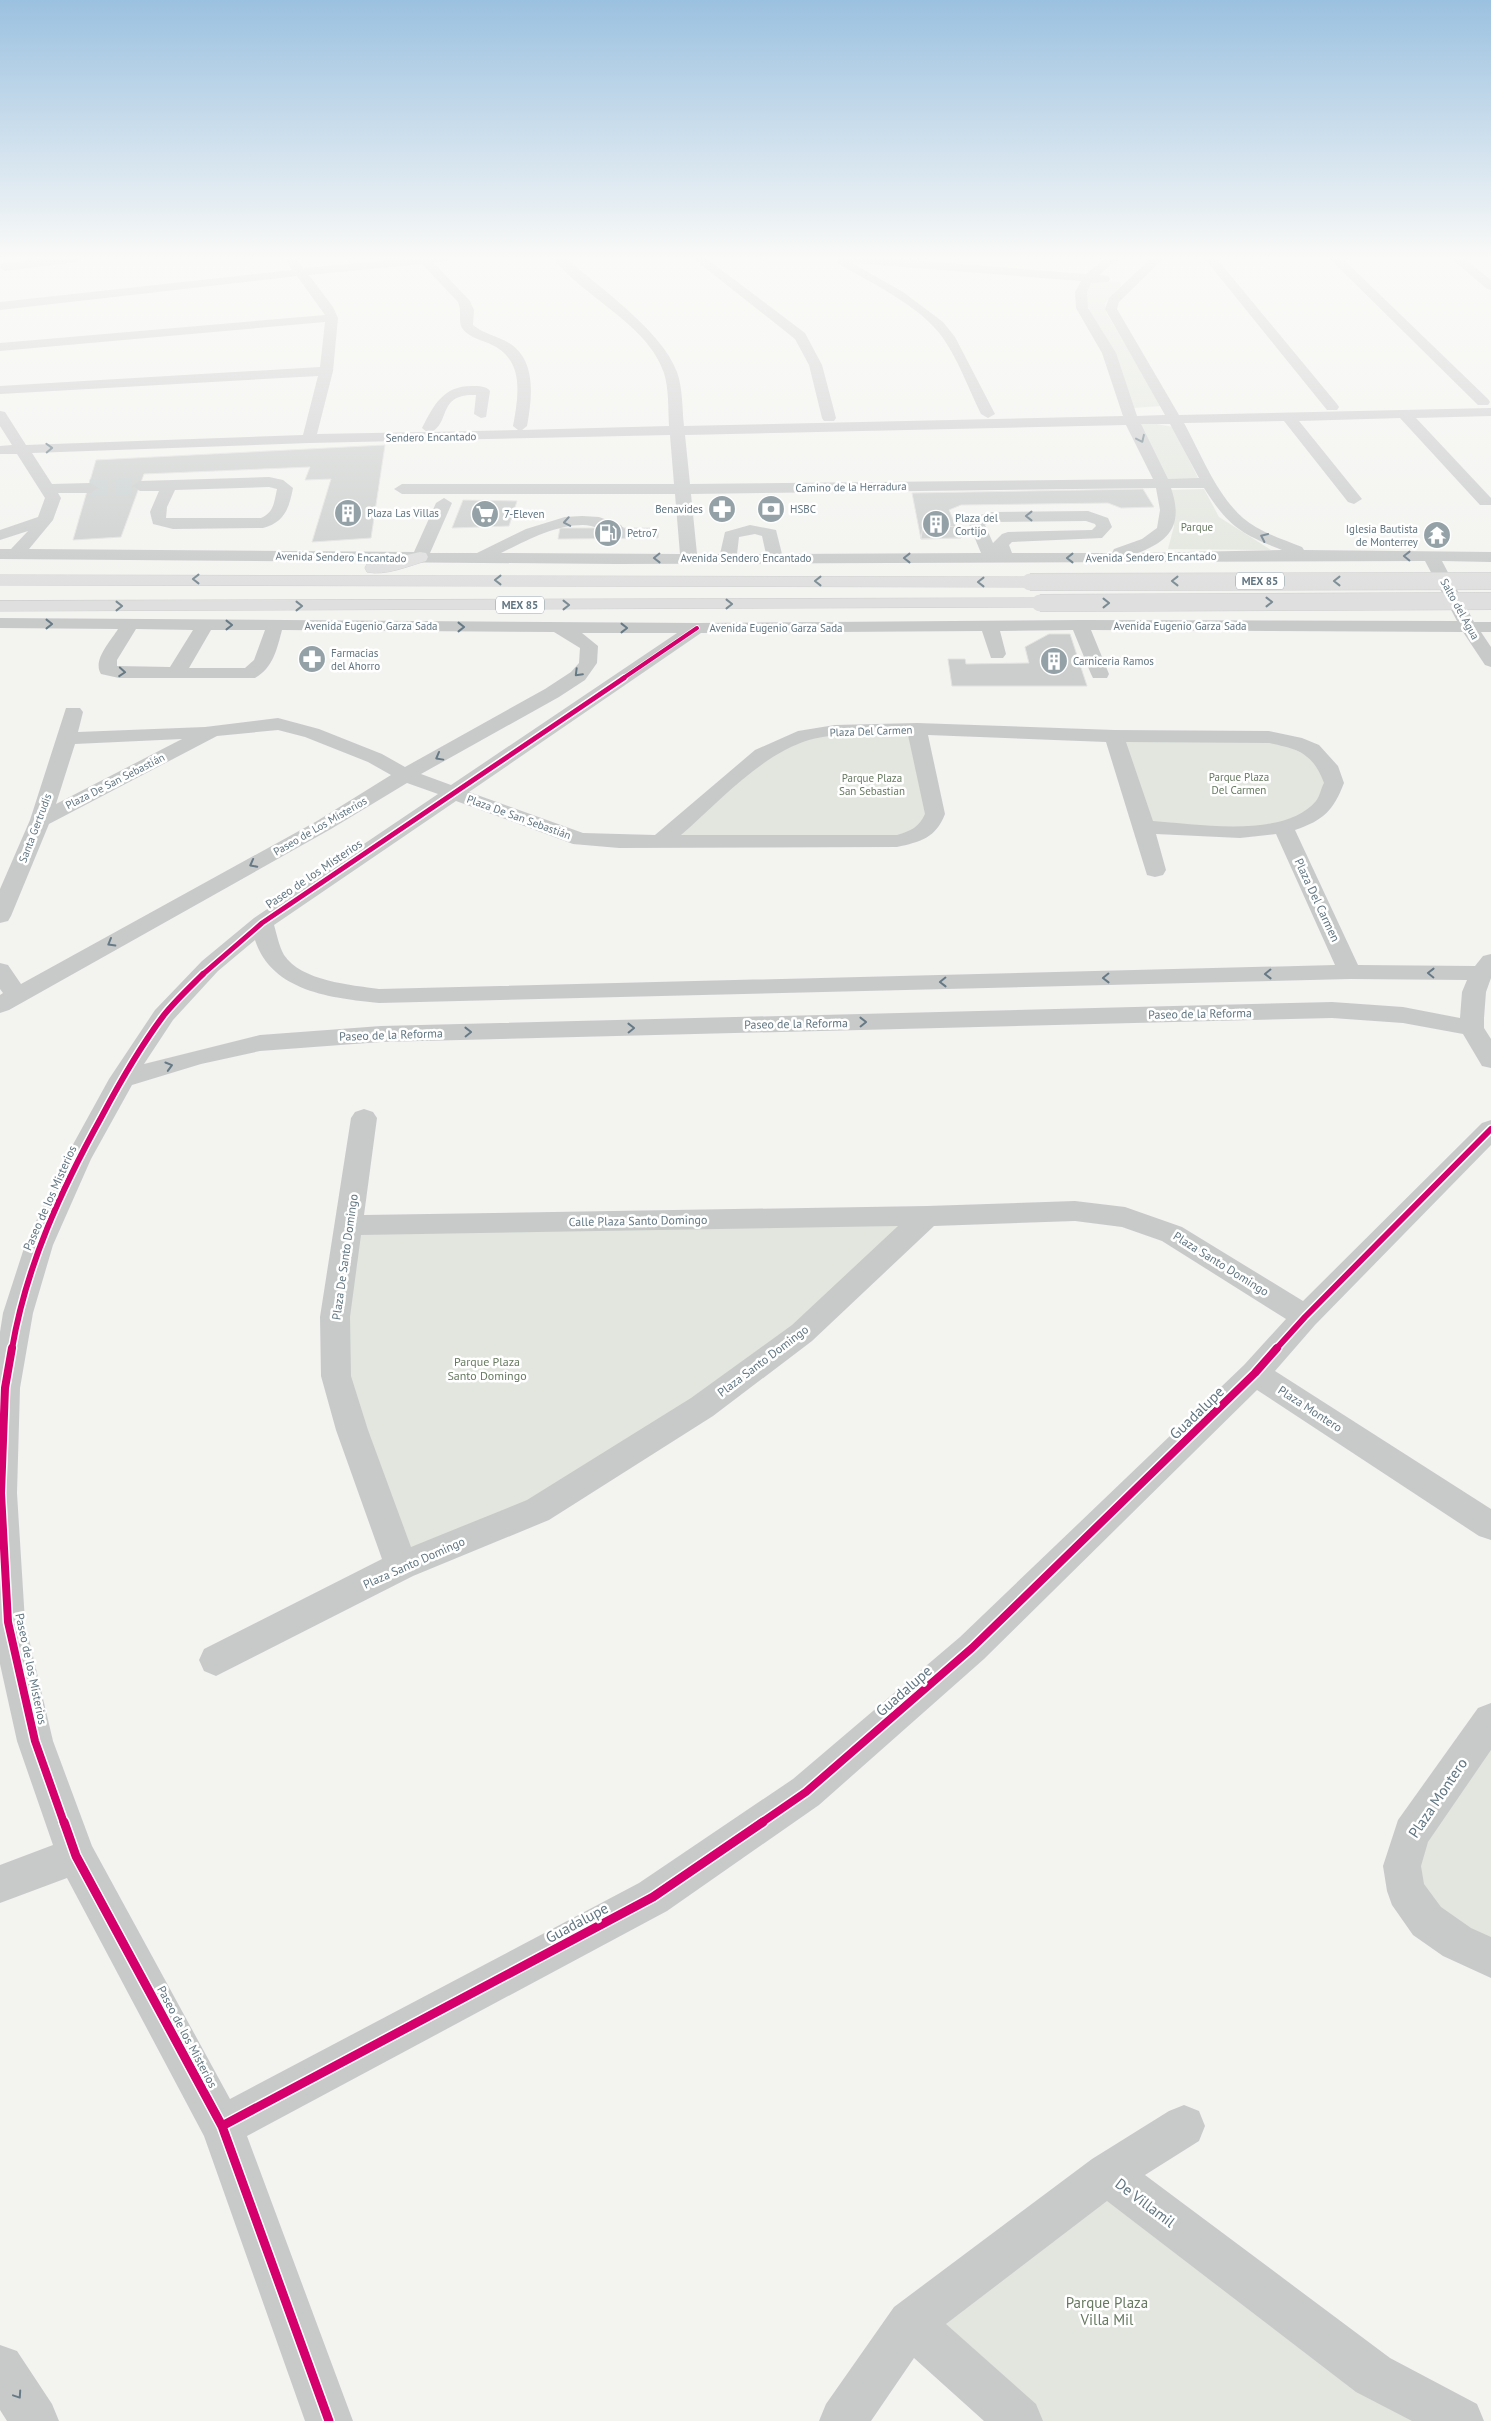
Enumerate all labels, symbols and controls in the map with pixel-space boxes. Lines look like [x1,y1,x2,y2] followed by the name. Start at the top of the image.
[385,429,477,445] street label: Sendero Encantado
[1135,434,1145,443] one-way arrow
[45,443,53,454] one-way arrow
[795,479,907,495] street label: Camino de la Herradura
[707,494,737,524] pharmacy icon: Benavides
[756,494,786,524] bank icon: HSBC
[333,498,363,528] building icon: Plaza Las Villas
[470,499,500,529] supermarket icon: 7-Eleven
[655,502,703,516] place label: Benavides
[790,502,816,516] place label: HSBC
[367,506,439,520] place label: Plaza Las Villas
[504,507,545,521] place label: 7-Eleven
[921,509,951,539] building icon: Plaza del Cortijo
[955,511,999,538] place label: Plaza del Cortijo
[1025,511,1032,521] one-way arrow
[563,517,572,527] one-way arrow
[593,518,623,548] fuel station icon: Petro7
[1181,520,1214,534] park label: Parque
[1422,520,1452,550] temple icon: Iglesia Bautista de Monterrey
[1346,522,1419,549] place label: Iglesia Bautista de Monterrey
[627,526,658,540] place label: Petro7
[1260,533,1269,544] one-way arrow
[275,549,407,565] street label: Avenida Sendero Encantado
[1085,549,1217,565] street label: Avenida Sendero Encantado
[681,551,812,565] street label: Avenida Sendero Encantado
[1403,551,1411,562] one-way arrow
[653,553,661,563] one-way arrow
[903,553,911,563] one-way arrow
[1066,553,1074,563] one-way arrow
[1236,572,1284,590] road number: MEX 85
[192,574,200,584] one-way arrow
[494,575,502,585] one-way arrow
[814,576,822,586] one-way arrow
[1171,576,1178,586] one-way arrow
[1333,576,1341,586] one-way arrow
[1437,576,1483,642] street label: Salto del Agua
[977,577,984,587] one-way arrow
[496,596,544,614] road number: MEX 85
[1265,597,1273,607] one-way arrow
[1102,598,1110,608] one-way arrow
[725,599,733,610] one-way arrow
[562,600,570,610] one-way arrow
[115,601,123,611] one-way arrow
[295,601,303,611] one-way arrow
[45,619,53,629] one-way arrow
[304,619,438,633] street label: Avenida Eugenio Garza Sada
[1113,619,1247,633] street label: Avenida Eugenio Garza Sada
[225,620,233,630] one-way arrow
[709,621,843,635] street label: Avenida Eugenio Garza Sada
[458,622,465,632] one-way arrow
[620,623,628,633] one-way arrow
[297,644,327,674] pharmacy icon: Farmacias del Ahorro
[331,646,380,673] place label: Farmacias del Ahorro
[1039,646,1069,676] building icon: Carniceria Ramos
[1073,654,1154,668] place label: Carniceria Ramos
[118,666,126,677] one-way arrow
[575,667,584,676] one-way arrow
[829,723,913,739] street label: Plaza Del Carmen
[63,750,167,812] street label: Plaza De San Sebastián
[436,750,445,760] one-way arrow
[1209,770,1269,797] park label: Parque Plaza Del Carmen
[839,771,905,798] park label: Parque Plaza San Sebastian
[15,791,55,864] street label: Santa Gertrudis
[465,792,573,842] street label: Plaza De San Sebastián
[271,793,370,859] street label: Paseo de Los Misterios
[263,836,365,912] street label: Paseo de los Misterios
[1292,856,1343,944] street label: Plaza Del Carmen
[249,857,258,867] one-way arrow
[107,936,116,946] one-way arrow
[1427,968,1434,978] one-way arrow
[1264,969,1272,979] one-way arrow
[1102,973,1110,983] one-way arrow
[939,977,947,987] one-way arrow
[1148,1005,1252,1022] street label: Paseo de la Reforma
[744,1015,848,1032] street label: Paseo de la Reforma
[860,1017,868,1027] one-way arrow
[628,1023,635,1033] one-way arrow
[339,1025,443,1044] street label: Paseo de la Reforma
[465,1027,473,1037] one-way arrow
[165,1061,173,1071] one-way arrow
[20,1143,79,1253] street label: Paseo de los Misterios
[328,1193,361,1321] street label: Plaza De Santo Domingo
[569,1212,707,1229] street label: Calle Plaza Santo Domingo
[1171,1228,1272,1299] street label: Plaza Santo Domingo
[714,1322,811,1400] street label: Plaza Santo Domingo
[447,1354,527,1383] park label: Parque Plaza Santo Domingo
[1165,1382,1228,1443] street label: Guadalupe
[1275,1382,1345,1435] street label: Plaza Montero
[361,1533,467,1592] street label: Plaza Santo Domingo
[12,1612,51,1726] street label: Paseo de los Misterios
[872,1661,936,1720] street label: Guadalupe
[1404,1754,1471,1841] street label: Plaza Montero
[542,1898,611,1947] street label: Guadalupe
[154,1983,221,2090] street label: Paseo de los Misterios
[1112,2174,1180,2232] street label: De Villamil
[1066,2293,1148,2329] park label: Parque Plaza Villa Mil
[12,2389,21,2398] one-way arrow

